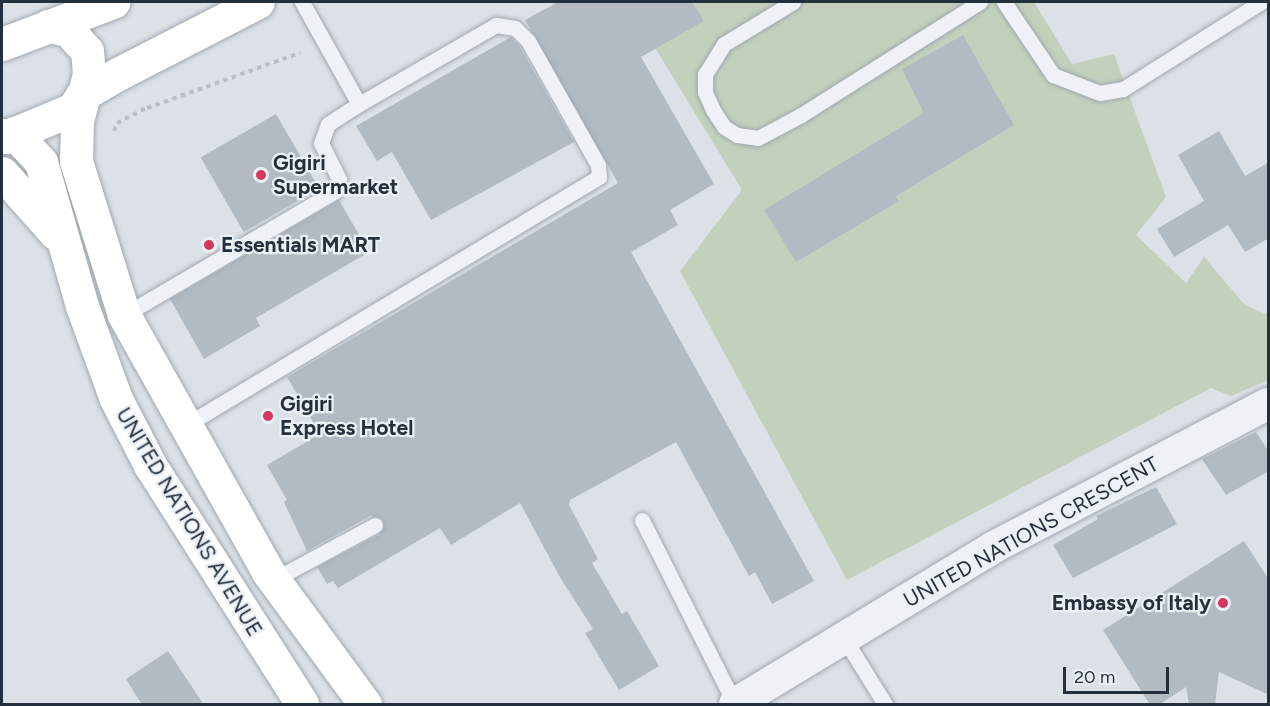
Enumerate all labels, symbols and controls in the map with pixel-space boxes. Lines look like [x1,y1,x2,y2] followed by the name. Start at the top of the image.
[273,150,398,200] place label: Gigiri Supermarket
[254,168,268,182] marker: Gigiri Supermarket
[221,232,380,258] place label: Essentials MART
[202,238,216,252] marker: Essentials MART
[280,391,413,441] place label: Gigiri Express Hotel
[111,403,267,641] street label: UNITED NATIONS AVENUE
[261,409,275,423] marker: Gigiri Express Hotel
[899,451,1163,613] street label: UNITED NATIONS CRESCENT
[1052,590,1211,616] place label: Embassy of Italy
[1216,596,1230,610] marker: Embassy of Italy
[1066,655,1172,693] scale bar
[1074,666,1115,688] text: 20 m

